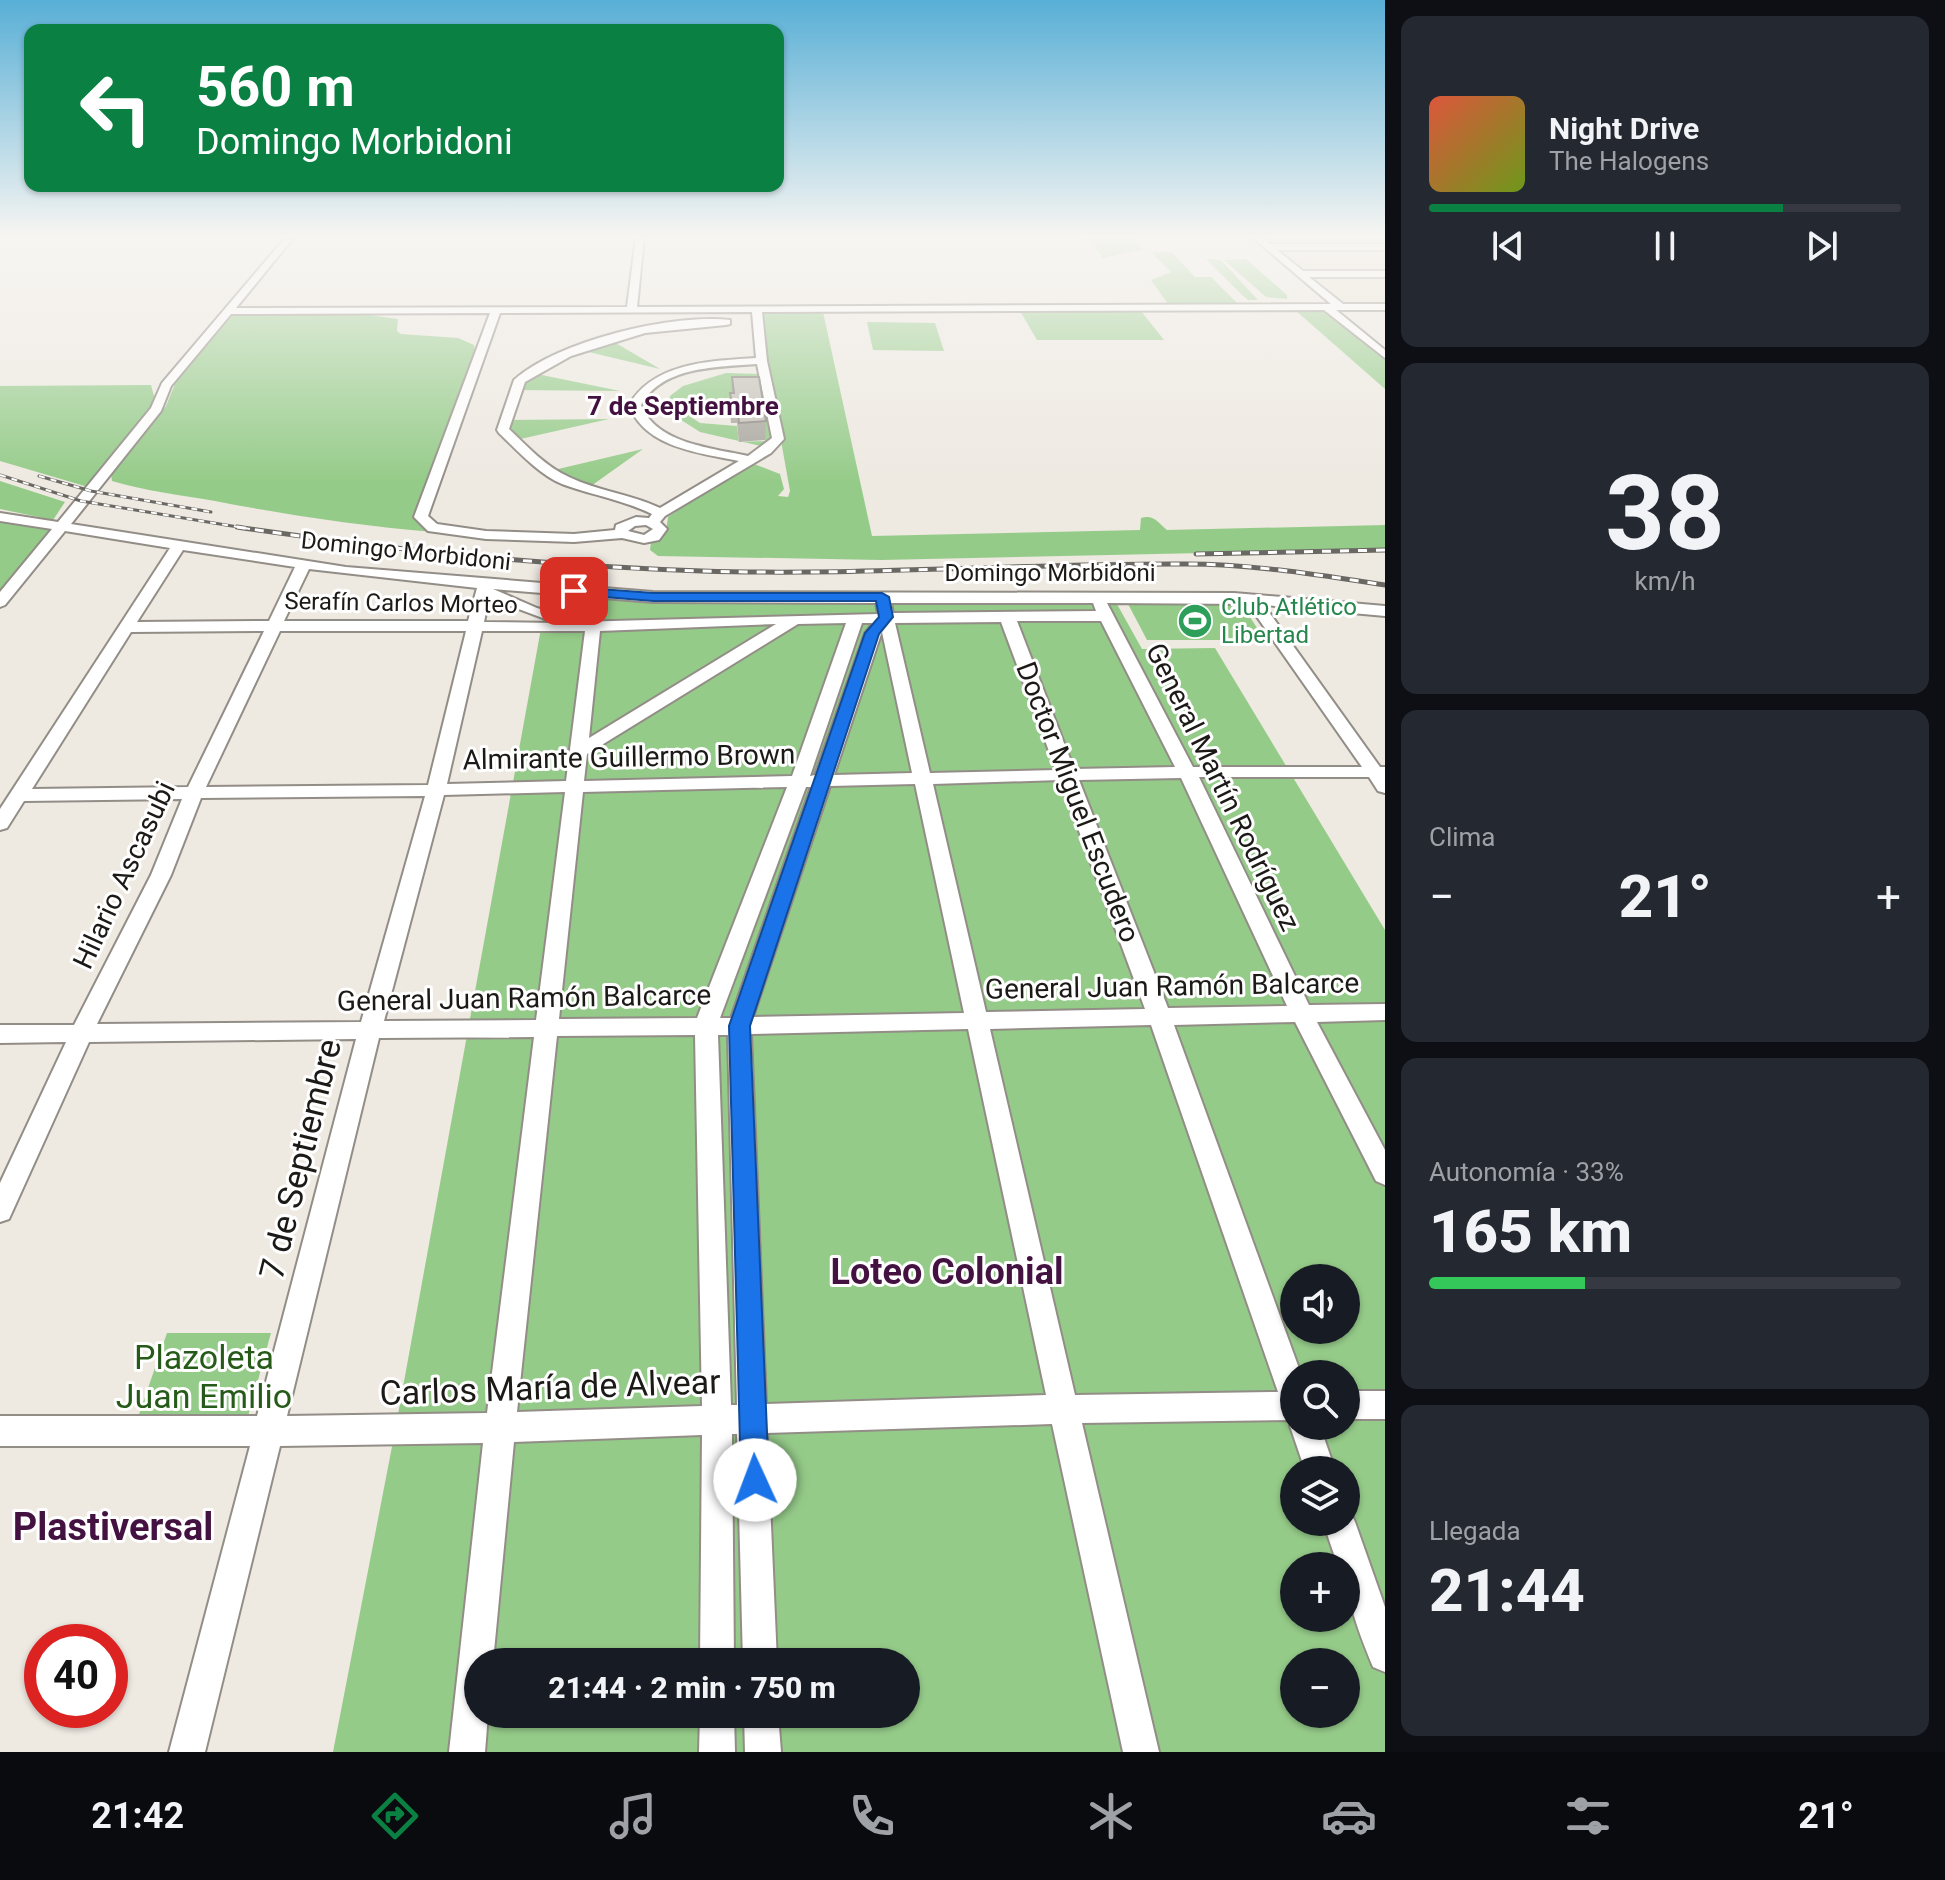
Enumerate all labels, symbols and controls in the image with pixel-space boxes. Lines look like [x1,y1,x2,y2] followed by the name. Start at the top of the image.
[196,54,355,120] text: 560 m
[64,56,168,160] icon: left
[1549,111,1699,146] text: Night Drive
[196,121,513,163] text: Domingo Morbidoni
[1549,146,1709,176] text: The Halogens
[1486,224,1530,268] icon: previous
[1643,224,1687,268] icon: pause
[1800,224,1844,268] icon: next
[587,391,779,421] district label: 7 de Septiembre
[1605,453,1725,574] text: 38
[300,526,512,576] street label: Domingo Morbidoni
[540,557,608,625] pin
[944,559,1156,587] street label: Domingo Morbidoni
[1634,566,1696,596] text: km/h
[552,569,596,613] icon: arrive
[284,587,518,619] street label: Serafín Carlos Morteo
[1221,593,1357,649] place label: Club Atlético Libertad
[1176,602,1214,640] sports icon: Club Atlético Libertad
[1139,638,1307,936] street label: General Martín Rodríguez
[1009,657,1147,947] street label: Doctor Miguel Escudero
[462,738,796,776] street label: Almirante Guillermo Brown
[66,776,182,974] street label: Hilario Ascasubi
[1429,822,1496,852] text: Clima
[1619,861,1712,932] text: 21°
[1429,871,1454,923] text: −
[1876,871,1901,923] text: +
[985,966,1359,1006] street label: General Juan Ramón Balcarce
[337,978,711,1018] street label: General Juan Ramón Balcarce
[251,1035,349,1283] street label: 7 de Septiembre
[1429,1157,1624,1187] text: Autonomía · 33%
[1429,1196,1632,1267] text: 165 km
[831,1251,1063,1293] district label: Loteo Colonial
[1280,1264,1360,1728] map controls
[1280,1264,1360,1344] button: sound
[116,1337,292,1416] park label: Plazoleta Juan Emilio
[1280,1360,1360,1440] button: search
[379,1361,722,1413] street label: Carlos María de Alvear
[713,1438,797,1522] position arrow
[1280,1456,1360,1536] button: layers
[13,1505,213,1549] district label: Plastiversal
[1429,1516,1521,1546] text: Llegada
[1280,1552,1360,1632] button: +
[1429,1555,1585,1626] text: 21:44
[24,1624,128,1728] speed limit sign: 40
[1280,1648,1360,1728] button: −
[548,1670,836,1705] text: 21:44 · 2 min · 750 m
[367,1788,423,1844] icon: directions
[605,1788,661,1844] icon: music
[844,1788,900,1844] icon: phone
[1083,1788,1139,1844] icon: climate
[1321,1788,1377,1844] icon: car
[1560,1788,1616,1844] icon: filters
[91,1795,184,1837] text: 21:42
[1798,1795,1854,1837] text: 21°

